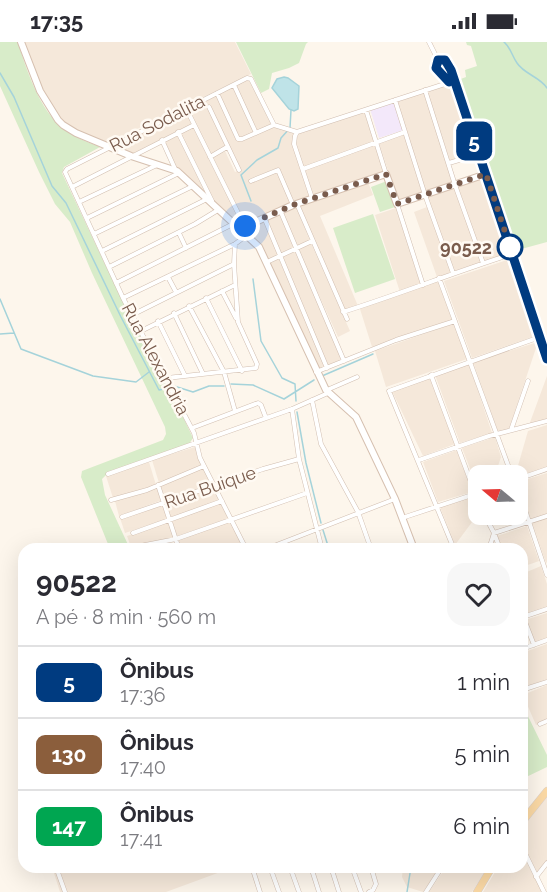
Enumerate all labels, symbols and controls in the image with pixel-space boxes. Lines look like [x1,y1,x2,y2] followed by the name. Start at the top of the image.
[30,8,83,34] text: 17:35
[106,90,208,156] street label: Rua Sodalita
[454,122,494,160] line badge: 5
[468,129,480,154] text: 5
[230,211,260,241] your location
[497,234,523,260] marker: 90522
[440,237,492,258] place label: 90522
[118,299,194,419] street label: Rua Alexandria
[161,461,259,513] street label: Rua Buique
[468,465,528,525] north arrow
[468,465,528,525] map controls
[447,563,510,626] button: heart
[36,566,117,599] text: 90522
[36,605,216,629] text: A pé · 8 min · 560 m
[120,657,194,683] text: Ônibus
[457,669,510,695] text: 1 min
[63,670,75,695] text: 5
[120,683,166,707] text: 17:36
[120,729,194,755] text: Ônibus
[455,741,510,767] text: 5 min
[52,742,87,767] text: 130
[120,755,166,779] text: 17:40
[120,801,194,827] text: Ônibus
[453,813,510,839] text: 6 min
[52,814,86,839] text: 147
[120,827,162,851] text: 17:41

